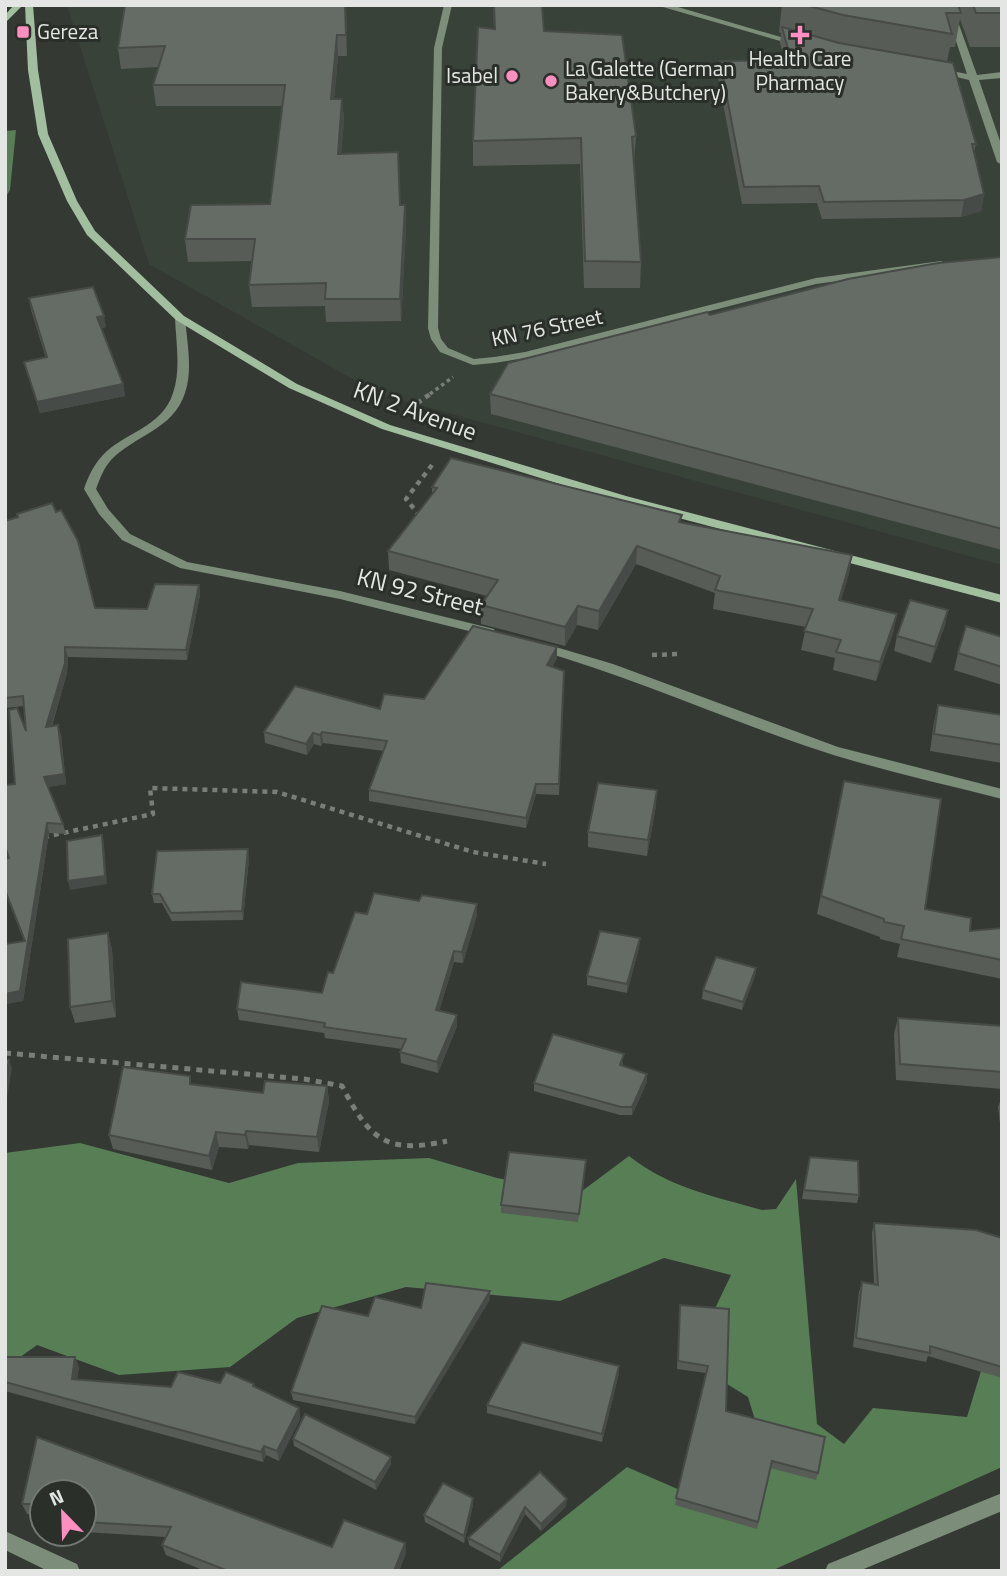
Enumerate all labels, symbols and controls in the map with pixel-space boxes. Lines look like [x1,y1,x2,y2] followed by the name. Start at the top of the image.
[37,15,99,47] place label: Gereza
[15,24,31,40] marker: Gereza
[792,27,808,43] marker: Health Care Pharmacy
[749,42,851,98] place label: Health Care Pharmacy
[565,52,734,108] place label: La Galette (German Bakery&Butchery)
[446,59,498,91] place label: Isabel
[504,68,520,84] marker: Isabel
[543,73,559,89] marker: La Galette (German Bakery&Butchery)
[488,299,606,354] street label: KN 76 Street
[349,371,482,449] street label: KN 2 Avenue
[353,558,488,624] street label: KN 92 Street
[28,1478,98,1548] north arrow
[44,1481,68,1513] text: N

